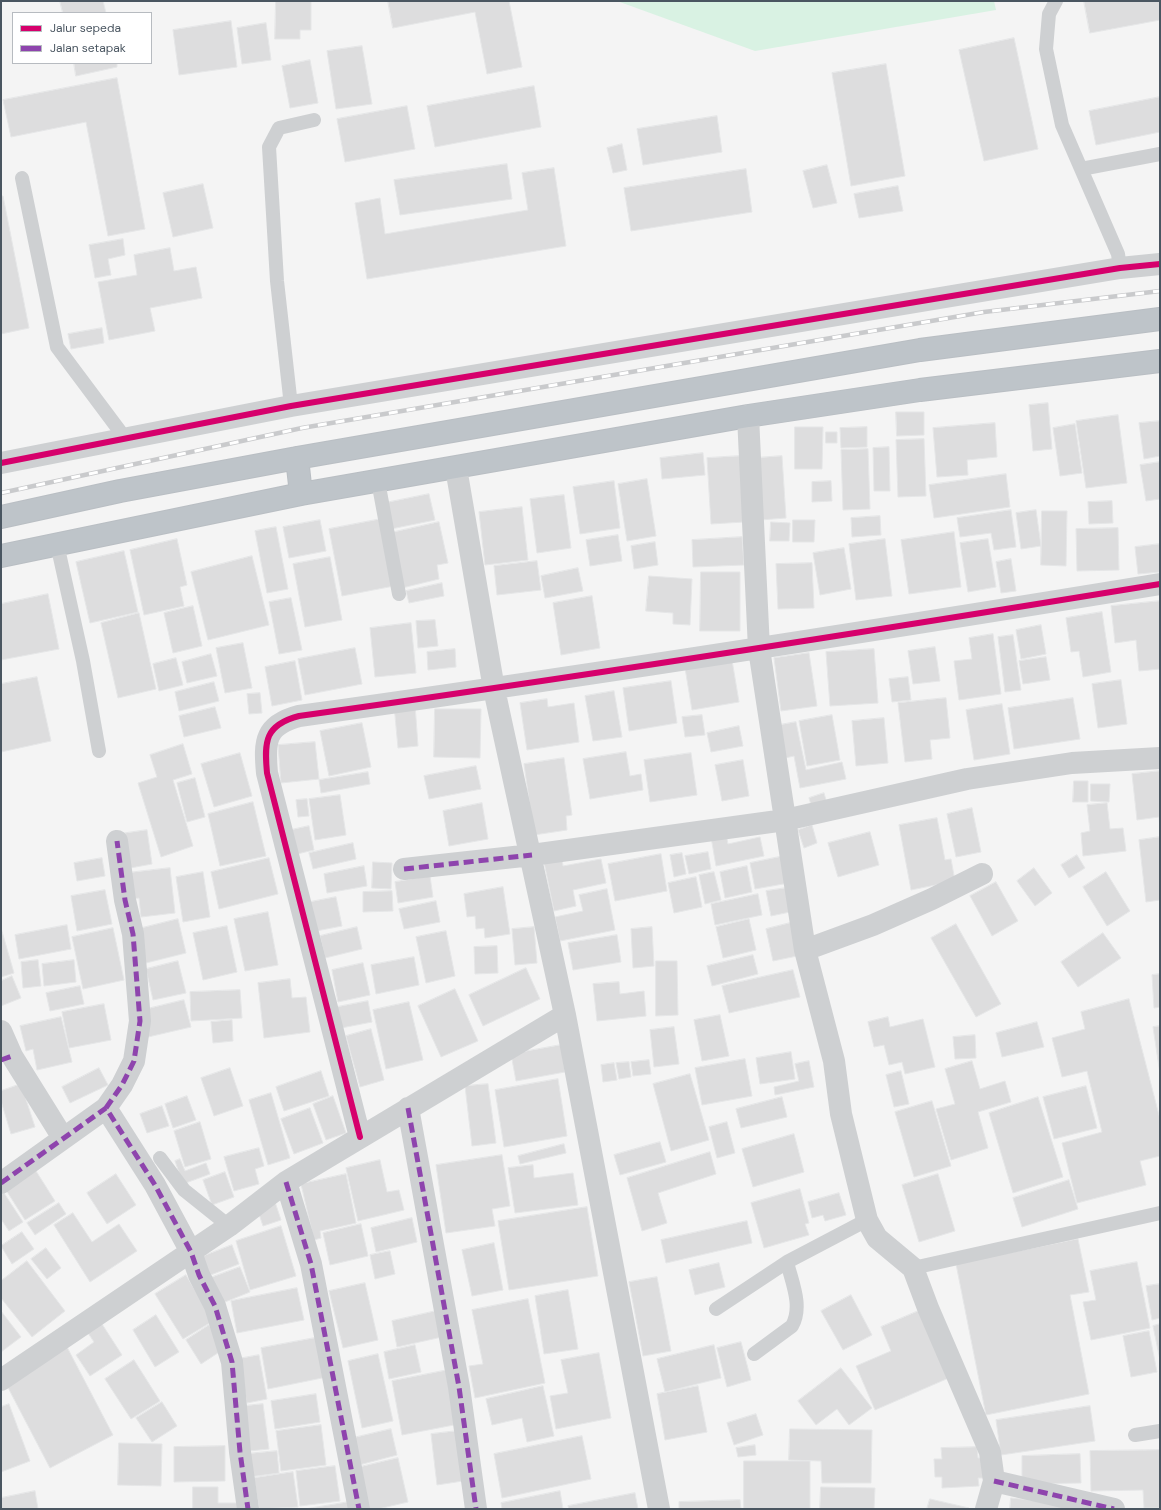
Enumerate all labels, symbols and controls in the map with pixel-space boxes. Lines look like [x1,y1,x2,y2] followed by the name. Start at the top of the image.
[12,12,152,64] legend
[50,20,121,36] text: Jalur sepeda
[50,40,126,56] text: Jalan setapak

